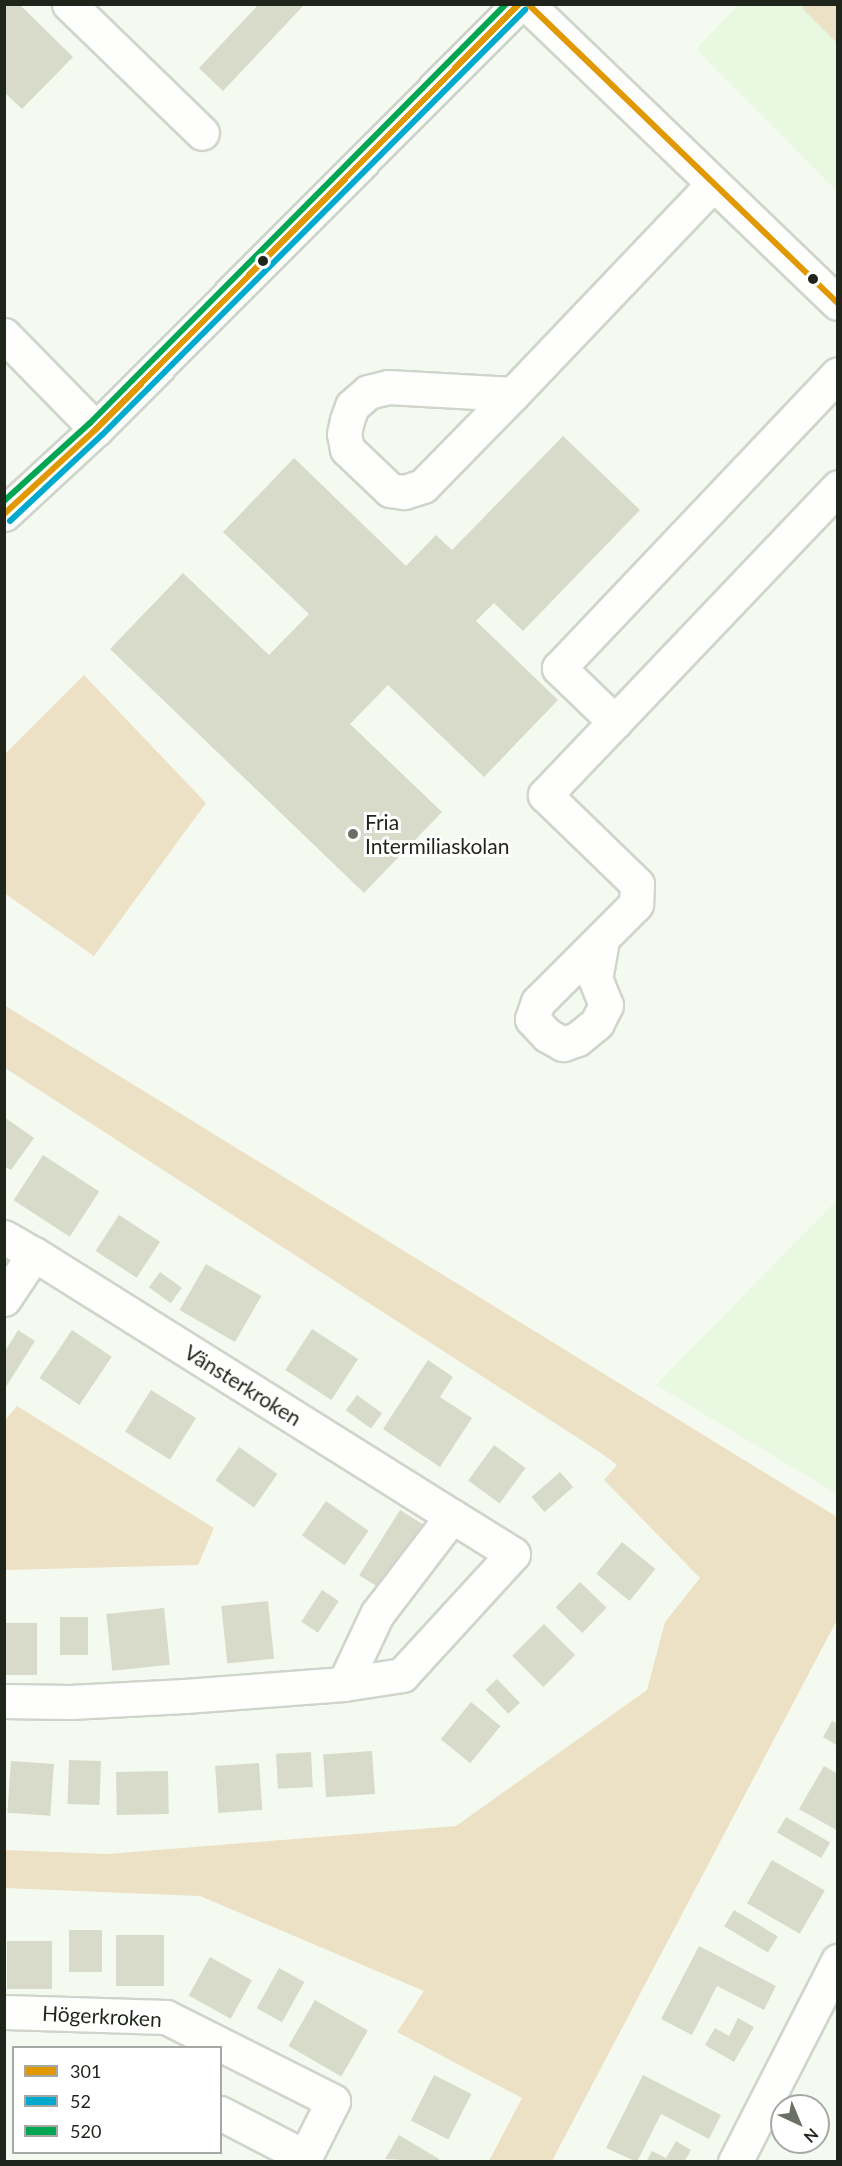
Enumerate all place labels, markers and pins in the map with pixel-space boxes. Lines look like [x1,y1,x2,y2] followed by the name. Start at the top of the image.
[257,255,269,267] unlabelled marker
[807,273,819,285] unlabelled marker
[365,809,509,859] place label: Fria Intermiliaskolan
[346,827,360,841] marker: Fria Intermiliaskolan

